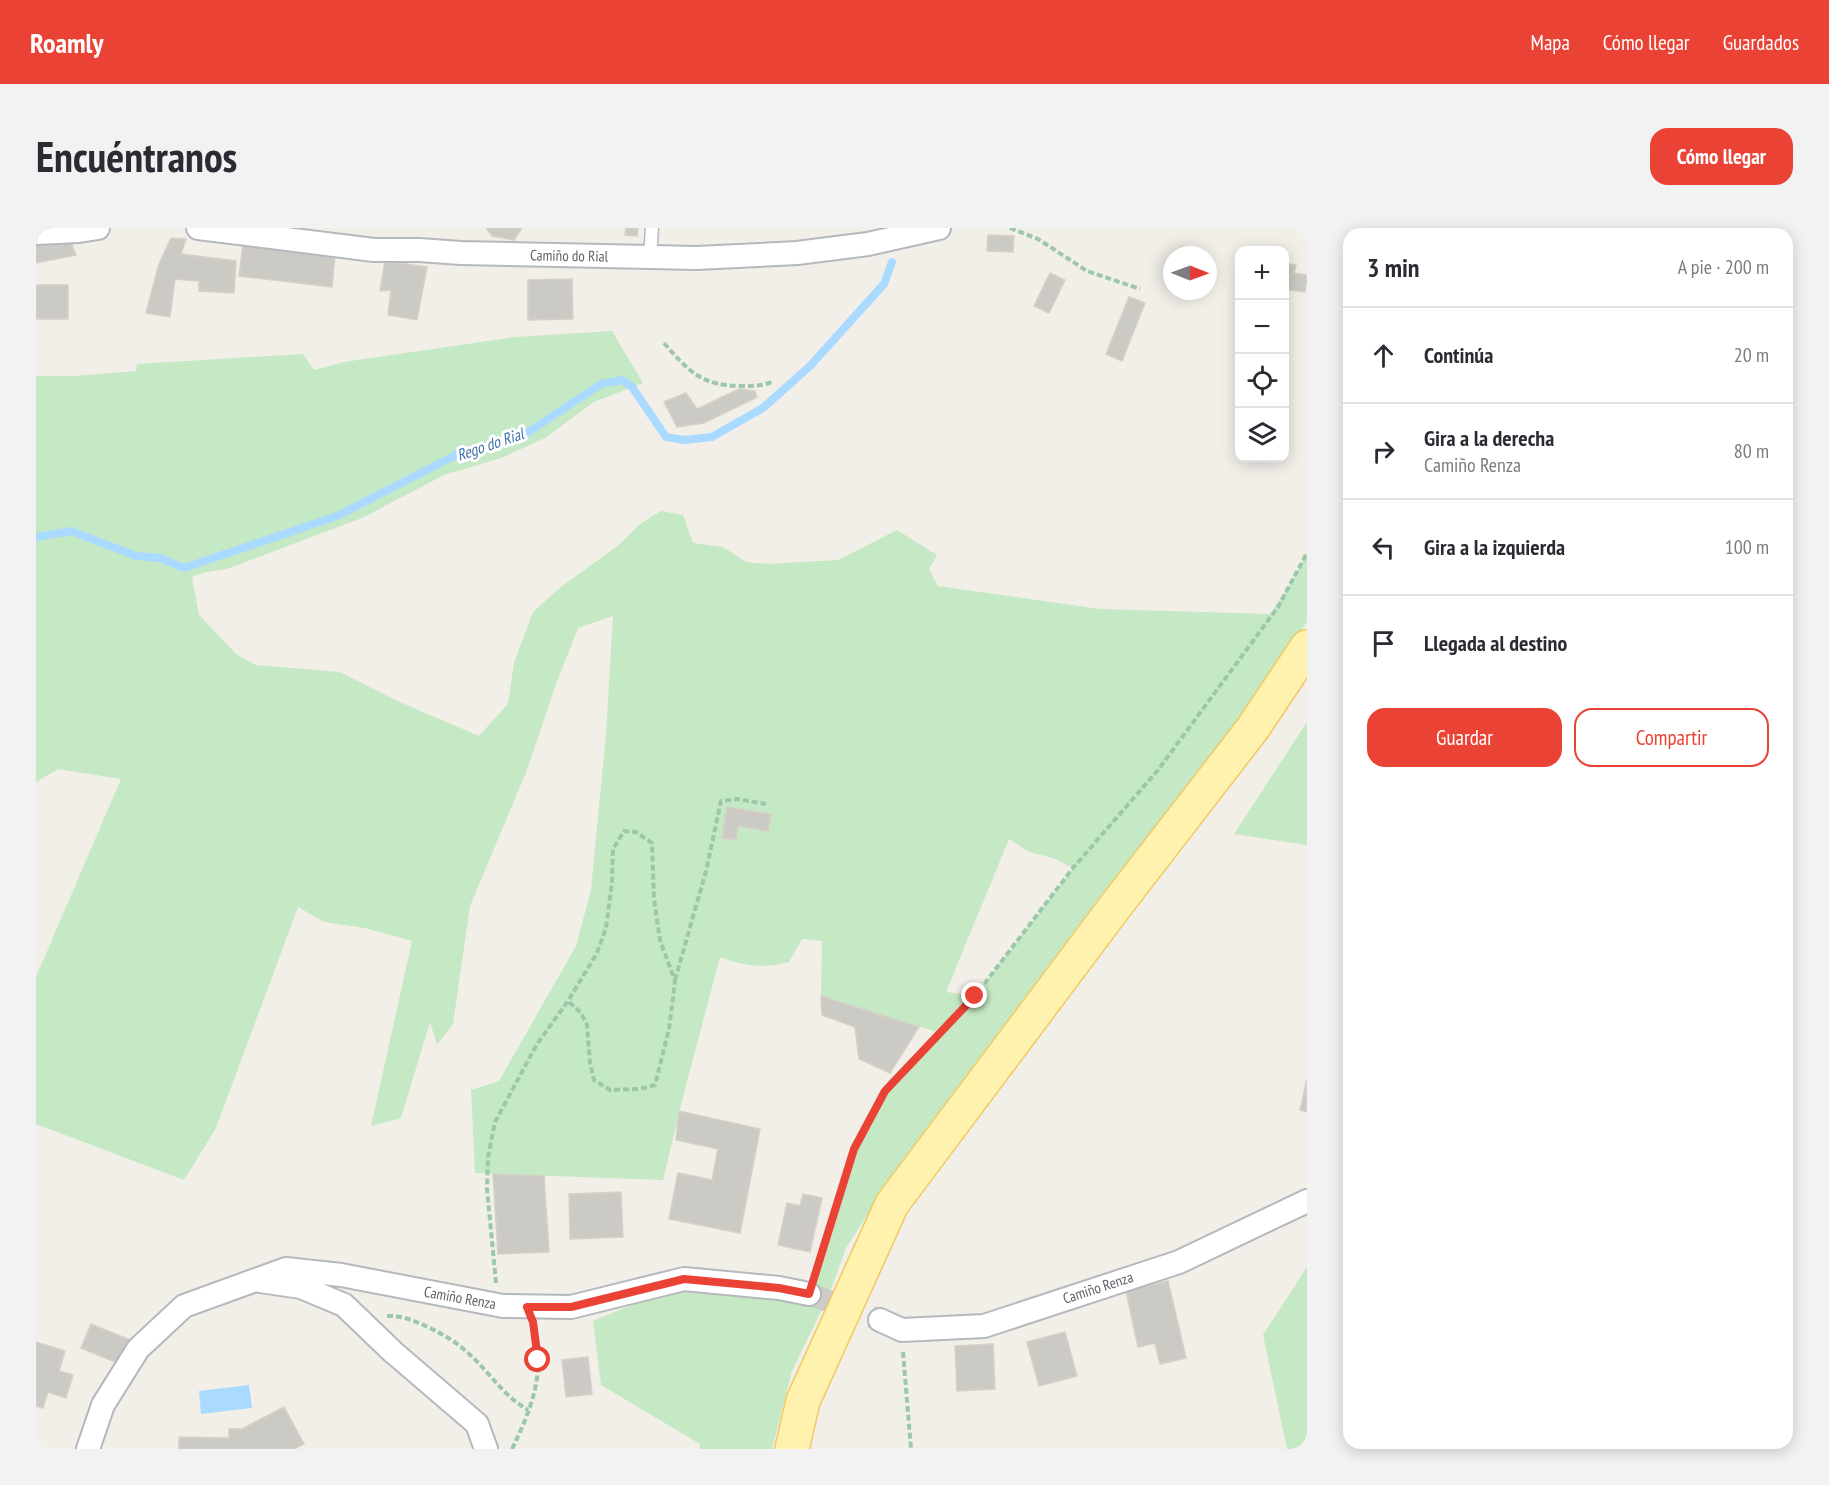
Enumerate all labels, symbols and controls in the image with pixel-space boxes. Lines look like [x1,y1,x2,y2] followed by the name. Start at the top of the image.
[30,24,104,61] text: Roamly
[1531,29,1570,56] text: Mapa
[1603,29,1690,56] text: Cómo llegar
[1723,29,1799,56] text: Guardados
[1650,128,1793,185] button: Cómo llegar
[36,129,237,184] text: Encuéntranos
[530,245,609,266] street label: Camiño do Rial
[1163,246,1217,300] north arrow
[1235,246,1289,462] map controls
[1235,246,1289,300] button: +
[1367,251,1420,284] text: 3 min
[1678,254,1769,280] text: A pie · 200 m
[1235,300,1289,354] button: −
[1367,339,1400,372] icon: ahead
[1424,341,1493,369] text: Continúa
[1734,342,1769,368] text: 20 m
[1235,354,1289,408] button: locate
[1235,408,1289,462] button: layers
[454,423,527,465] water label: Rego do Rial
[1424,424,1554,452] text: Gira a la derecha
[1367,435,1400,468] icon: right
[1734,438,1769,464] text: 80 m
[1424,452,1521,478] text: Camiño Renza
[1367,531,1400,564] icon: left
[1424,533,1565,561] text: Gira a la izquierda
[1725,534,1769,560] text: 100 m
[1367,627,1400,660] icon: arrive
[1424,629,1567,657] text: Llegada al destino
[1367,708,1562,767] button: Guardar
[1574,708,1769,767] button: Compartir
[961,982,987,1008] route end
[1060,1267,1135,1308] street label: Camiño Renza
[423,1282,498,1313] street label: Camiño Renza
[524,1346,550,1372] route start

